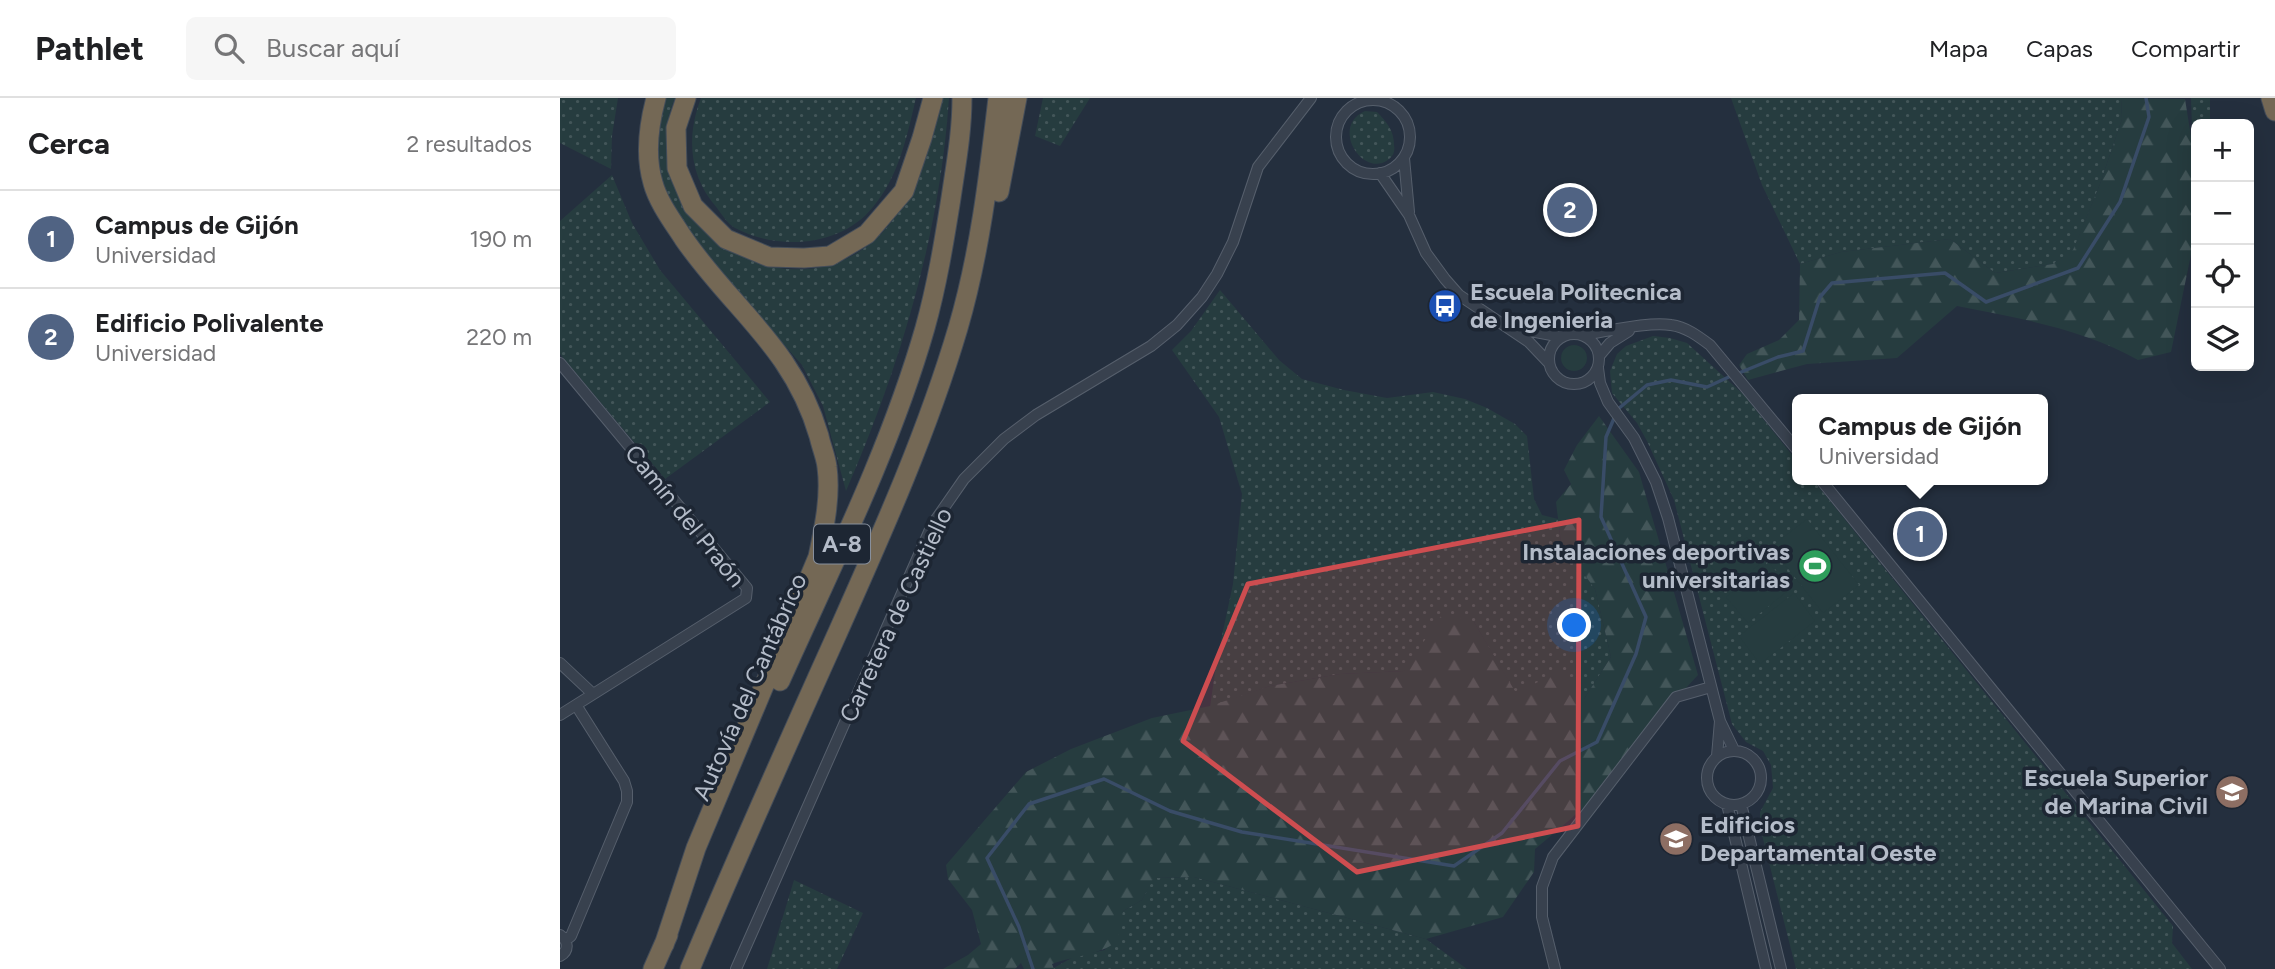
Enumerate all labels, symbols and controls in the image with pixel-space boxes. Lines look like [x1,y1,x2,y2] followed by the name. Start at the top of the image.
[186,17,676,80] search box
[35,29,144,68] text: Pathlet
[210,29,248,67] icon: search
[266,32,400,64] text: Buscar aquí
[1929,34,1988,63] text: Mapa
[2026,34,2093,63] text: Capas
[2131,34,2240,63] text: Compartir
[2191,119,2254,371] map controls
[2191,119,2254,182] button: +
[28,125,110,162] text: Cerca
[407,130,532,158] text: 2 resultados
[2191,182,2254,245] button: −
[1547,184,1593,236] pin: 2
[95,209,299,241] text: Campus de Gijón
[46,225,56,253] text: 1
[469,225,532,253] text: 190 m
[95,241,216,269] text: Universidad
[2191,245,2254,308] button: locate
[1470,277,1682,334] place label: Escuela Politecnica de Ingenieria
[1426,287,1464,325] bus stop icon: Escuela Politecnica de Ingenieria
[95,307,324,339] text: Edificio Polivalente
[2191,308,2254,371] button: layers
[44,323,58,351] text: 2
[466,323,532,351] text: 220 m
[95,339,216,367] text: Universidad
[1792,394,2048,485] popup
[1818,410,2022,442] text: Campus de Gijón
[619,439,752,593] street label: Camín del Praón
[1818,442,1939,470] text: Universidad
[833,503,958,727] street label: Carretera de Castiello
[1897,508,1943,560] pin: 1
[814,524,870,564] road number: A-8
[1522,537,1790,594] place label: Instalaciones deportivas universitarias
[1796,547,1834,585] sports icon: Instalaciones deportivas universitarias
[686,569,813,805] street label: Autovía del Cantábrico
[1557,608,1591,642] your location
[2024,763,2208,820] place label: Escuela Superior de Marina Civil
[2213,773,2251,811] school or university icon: Escuela Superior de Marina Civil
[1700,810,1936,867] place label: Edificios Departamental Oeste
[1657,820,1695,858] school or university icon: Edificios Departamental Oeste

